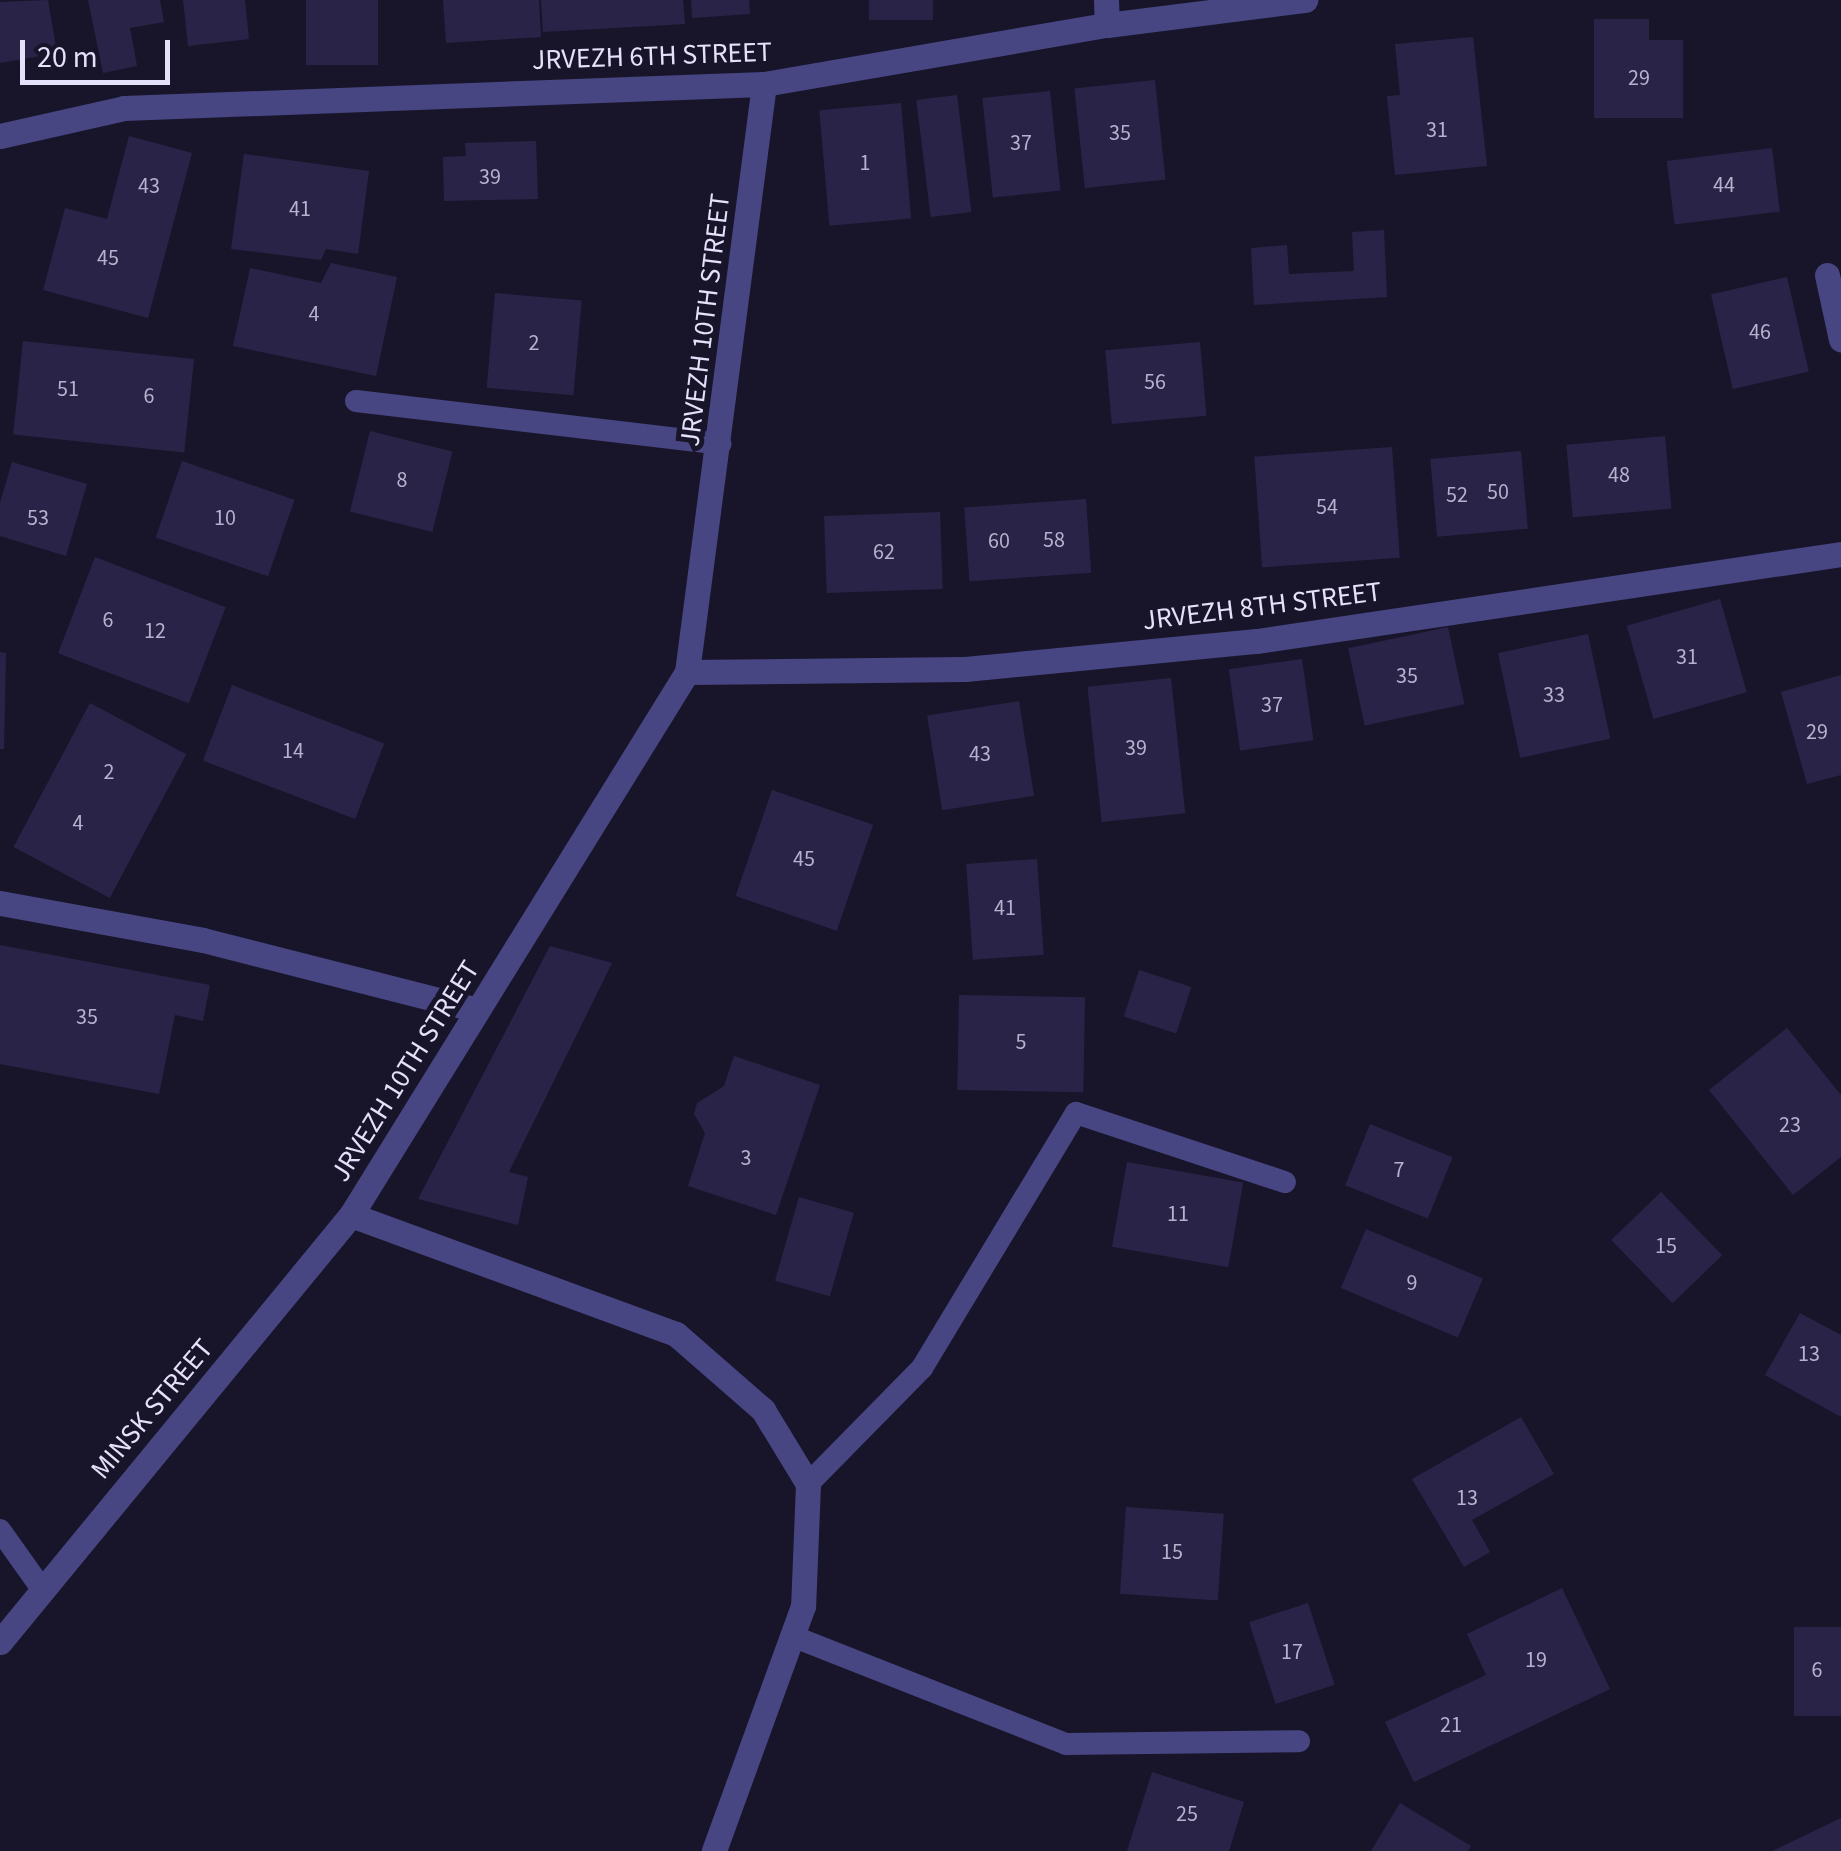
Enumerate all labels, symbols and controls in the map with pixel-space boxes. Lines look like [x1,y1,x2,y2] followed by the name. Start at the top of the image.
[25,20,175,82] scale bar
[531,35,773,77] street label: JRVEZH 6TH STREET
[37,36,98,79] text: 20 m
[1628,66,1650,92] house number: 29
[1426,118,1448,144] house number: 31
[1109,121,1131,147] house number: 35
[1010,131,1032,157] house number: 37
[860,151,870,177] house number: 1
[479,165,501,191] house number: 39
[1713,173,1735,199] house number: 44
[138,174,160,200] house number: 43
[673,192,737,448] street label: JRVEZH 10TH STREET
[289,197,311,223] house number: 41
[97,246,119,272] house number: 45
[309,302,319,328] house number: 4
[1749,320,1771,346] house number: 46
[529,331,539,357] house number: 2
[1144,370,1166,396] house number: 56
[57,377,79,403] house number: 51
[144,384,154,410] house number: 6
[1608,463,1630,489] house number: 48
[397,468,407,494] house number: 8
[1487,480,1509,506] house number: 50
[1446,483,1468,509] house number: 52
[1316,495,1338,521] house number: 54
[27,506,49,532] house number: 53
[214,506,236,532] house number: 10
[1043,528,1065,554] house number: 58
[988,529,1010,555] house number: 60
[873,540,895,566] house number: 62
[1141,575,1383,637] street label: JRVEZH 8TH STREET
[103,608,113,634] house number: 6
[144,619,166,645] house number: 12
[1676,645,1698,671] house number: 31
[1396,664,1418,690] house number: 35
[1543,683,1565,709] house number: 33
[1261,693,1283,719] house number: 37
[1806,720,1828,746] house number: 29
[1125,736,1147,762] house number: 39
[282,739,304,765] house number: 14
[969,742,991,768] house number: 43
[104,760,114,786] house number: 2
[73,811,83,837] house number: 4
[793,847,815,873] house number: 45
[994,896,1016,922] house number: 41
[323,954,487,1188] street label: JRVEZH 10TH STREET
[76,1005,98,1031] house number: 35
[1016,1030,1026,1056] house number: 5
[1779,1113,1801,1139] house number: 23
[741,1146,751,1172] house number: 3
[1394,1158,1404,1184] house number: 7
[1167,1202,1189,1228] house number: 11
[1655,1234,1677,1260] house number: 15
[1407,1271,1417,1297] house number: 9
[84,1332,220,1486] street label: MINSK STREET
[1798,1342,1820,1368] house number: 13
[1456,1486,1478,1512] house number: 13
[1161,1540,1183,1566] house number: 15
[1281,1640,1303,1666] house number: 17
[1525,1648,1547,1674] house number: 19
[1812,1658,1822,1684] house number: 6
[1440,1713,1462,1739] house number: 21
[1176,1802,1198,1828] house number: 25

